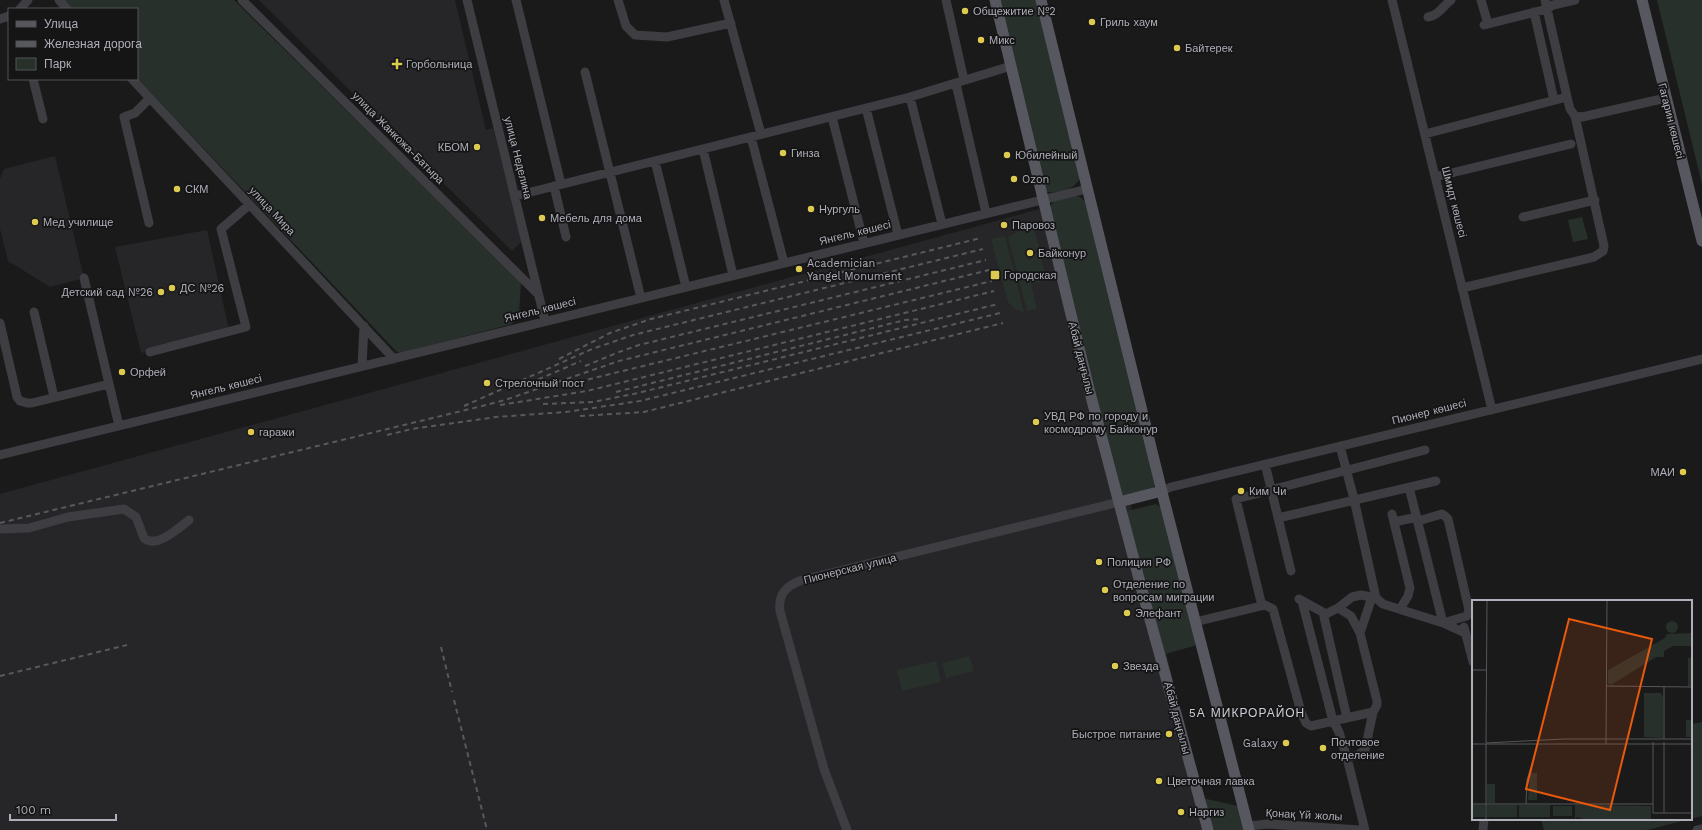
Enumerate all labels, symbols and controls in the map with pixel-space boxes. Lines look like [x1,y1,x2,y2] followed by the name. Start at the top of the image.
[973,5,1056,18] place label: Общежитие №2
[960,6,970,16] marker: Общежитие №2
[8,8,138,80] legend
[1100,16,1158,29] place label: Гриль хаум
[44,17,78,31] text: Улица
[1087,17,1097,27] marker: Гриль хаум
[989,34,1015,47] place label: Микс
[976,35,986,45] marker: Микс
[44,37,142,51] text: Железная дорога
[1185,42,1233,55] place label: Байтерек
[1172,43,1182,53] marker: Байтерек
[44,57,72,71] text: Парк
[391,58,403,70] marker: Горбольница
[406,58,473,71] place label: Горбольница
[1655,82,1687,160] street label: Гагарин көшесі
[349,89,447,187] street label: улица Жанкожа-Батыра
[501,115,535,202] street label: улица Неделина
[438,141,469,154] place label: КБОМ
[472,142,482,152] marker: КБОМ
[791,147,821,160] place label: Гинза
[778,148,788,158] marker: Гинза
[1015,149,1077,162] place label: Юбилейный
[1002,150,1012,160] marker: Юбилейный
[1439,165,1469,239] street label: Шмидт көшесі
[1022,173,1049,186] place label: Ozon
[1009,174,1019,184] marker: Ozon
[185,183,209,196] place label: СКМ
[172,184,182,194] marker: СКМ
[246,184,298,239] street label: улица Мира
[819,203,860,216] place label: Нургуль
[806,204,816,214] marker: Нургуль
[550,212,643,225] place label: Мебель для дома
[537,213,547,223] marker: Мебель для дома
[43,216,113,229] place label: Мед училище
[30,217,40,227] marker: Мед училище
[818,218,892,248] street label: Янгель көшесі
[1012,219,1055,232] place label: Паровоз
[999,220,1009,230] marker: Паровоз
[1038,247,1086,260] place label: Байконур
[1025,248,1035,258] marker: Байконур
[807,257,902,283] place label: Academician Yangel Monument
[794,264,804,274] marker: Academician Yangel Monument
[989,269,1001,281] marker: Городская
[1004,269,1056,282] place label: Городская
[180,282,225,295] place label: ДС №26
[167,283,177,293] marker: ДС №26
[62,286,153,299] place label: Детский сад №26
[156,287,166,297] marker: Детский сад №26
[503,295,577,325] street label: Янгель көшесі
[1066,320,1096,396] street label: Абай даңғылы
[130,366,166,379] place label: Орфей
[117,367,127,377] marker: Орфей
[189,372,263,402] street label: Янгель көшесі
[495,377,585,390] place label: Стрелочный пост
[482,378,492,388] marker: Стрелочный пост
[1391,396,1467,428] street label: Пионер көшесі
[1044,410,1158,436] place label: УВД РФ по городу и космодрому Байконур
[1031,417,1041,427] marker: УВД РФ по городу и космодрому Байконур
[259,426,295,439] place label: гаражи
[246,427,256,437] marker: гаражи
[1651,466,1675,479] place label: МАИ
[1678,467,1688,477] marker: МАИ
[1249,485,1286,498] place label: Ким Чи
[1236,486,1246,496] marker: Ким Чи
[802,551,899,587] street label: Пионерская улица
[1107,556,1171,569] place label: Полиция РФ
[1094,557,1104,567] marker: Полиция РФ
[1113,578,1215,604] place label: Отделение по вопросам миграции
[1100,585,1110,595] marker: Отделение по вопросам миграции
[1472,600,1692,820] inset map
[1135,607,1181,620] place label: Элефант
[1122,608,1132,618] marker: Элефант
[1123,660,1159,673] place label: Звезда
[1110,661,1120,671] marker: Звезда
[1161,680,1193,756] street label: Абай даңғылы
[1189,705,1305,720] district label: 5А МИКРОРАЙОН
[1072,728,1161,741] place label: Быстрое питание
[1164,729,1174,739] marker: Быстрое питание
[1331,736,1385,762] place label: Почтовое отделение
[1243,737,1278,750] place label: Galaxy
[1281,738,1291,748] marker: Galaxy
[1318,743,1328,753] marker: Почтовое отделение
[1167,775,1255,788] place label: Цветочная лавка
[1154,776,1164,786] marker: Цветочная лавка
[10,796,116,822] scale bar
[16,803,51,817] text: 100 m
[1189,806,1224,819] place label: Наргиз
[1265,806,1343,824] street label: Қонақ Үй жолы
[1176,807,1186,817] marker: Наргиз

